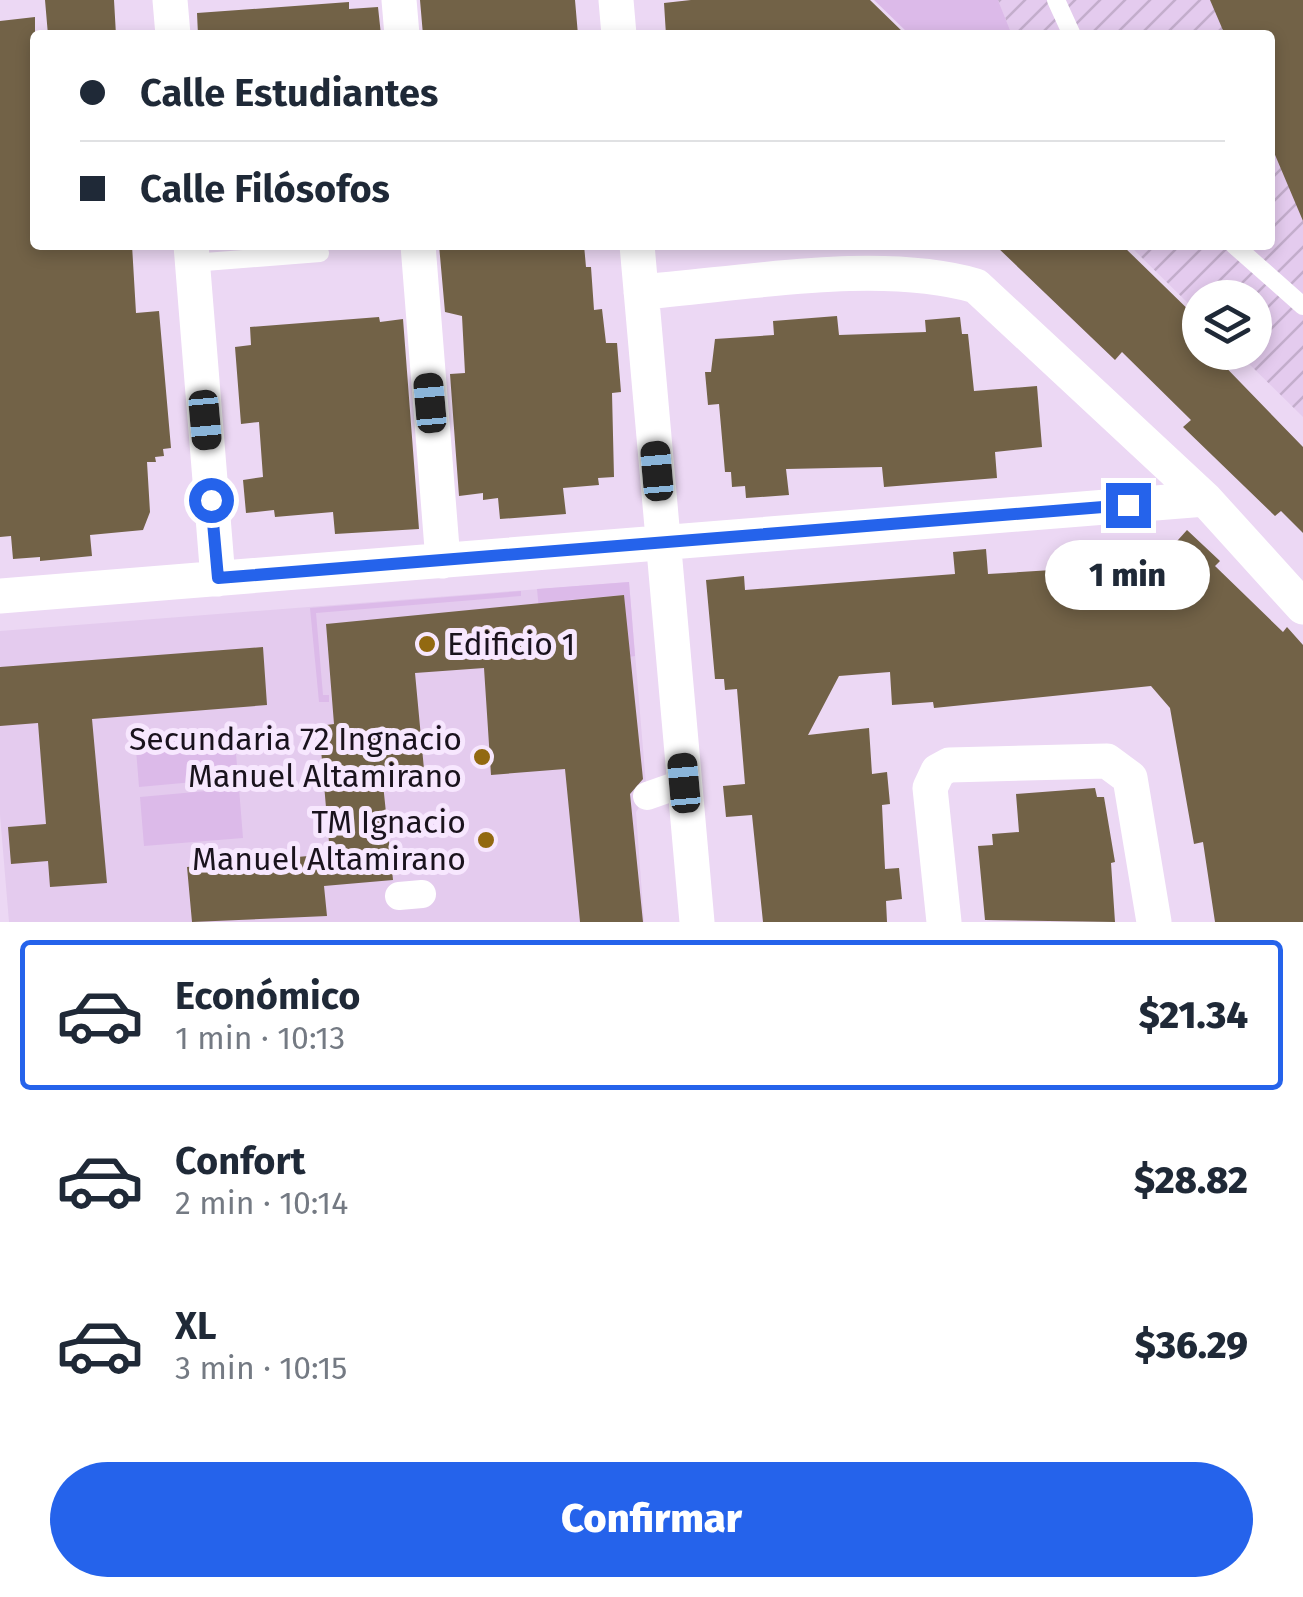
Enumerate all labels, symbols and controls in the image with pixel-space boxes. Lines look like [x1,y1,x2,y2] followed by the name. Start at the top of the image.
[140,70,438,116] text: Calle Estudiantes
[140,166,390,212] text: Calle Filósofos
[1182,280,1272,370] map controls
[1182,280,1272,370] button: layers
[412,372,448,434] car
[187,389,223,451] car
[639,440,675,502] car
[189,478,234,523] route start
[1106,483,1151,528] route end
[1046,540,1210,610] callout: 1 min
[1089,556,1166,594] text: 1 min
[447,625,575,663] place label: Edificio 1
[416,633,438,655] marker: Edificio 1
[129,720,462,795] place label: Secundaria 72 Ingnacio Manuel Altamirano
[471,746,493,768] marker: Secundaria 72 Ingnacio Manuel Altamirano
[666,752,702,814] car
[192,803,466,878] place label: TM Ignacio Manuel Altamirano
[475,829,497,851] marker: TM Ignacio Manuel Altamirano
[55,970,145,1060] icon: car
[175,973,360,1019] text: Económico
[1139,992,1248,1038] text: $21.34
[175,1019,345,1057] text: 1 min · 10:13
[55,1135,145,1225] icon: car
[175,1138,305,1184] text: Confort
[1134,1157,1248,1203] text: $28.82
[175,1184,348,1222] text: 2 min · 10:14
[55,1300,145,1390] icon: car
[175,1303,217,1349] text: XL
[1135,1322,1248,1368] text: $36.29
[175,1349,347,1387] text: 3 min · 10:15
[50,1462,1253,1577] button: Confirmar

